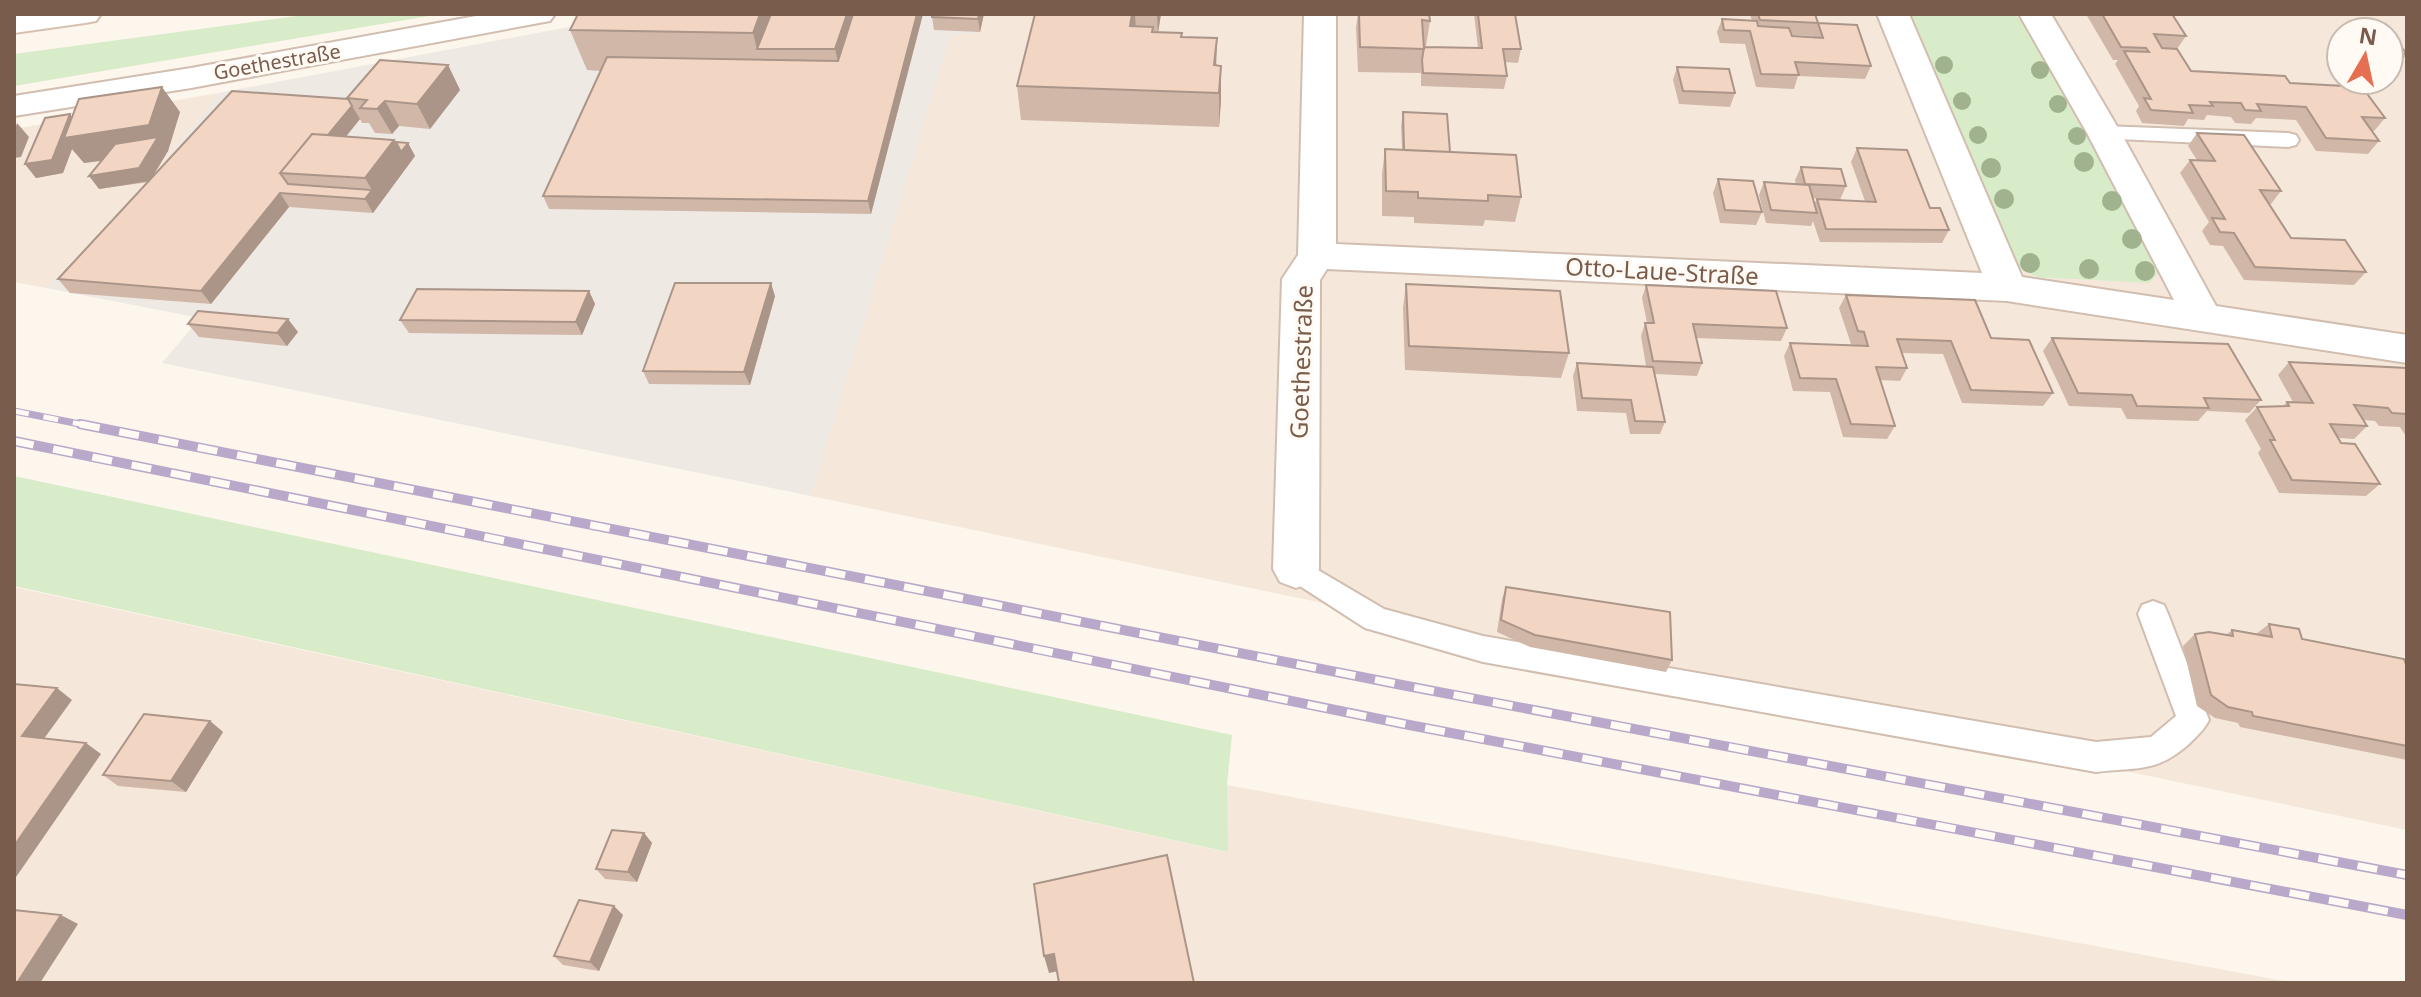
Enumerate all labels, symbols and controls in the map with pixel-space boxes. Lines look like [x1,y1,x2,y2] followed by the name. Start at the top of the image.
[2325,16,2405,96] north arrow
[2357,19,2379,51] text: N
[211,37,343,86] street label: Goethestraße
[1564,249,1760,292] street label: Otto-Laue-Straße
[1281,284,1320,440] street label: Goethestraße

